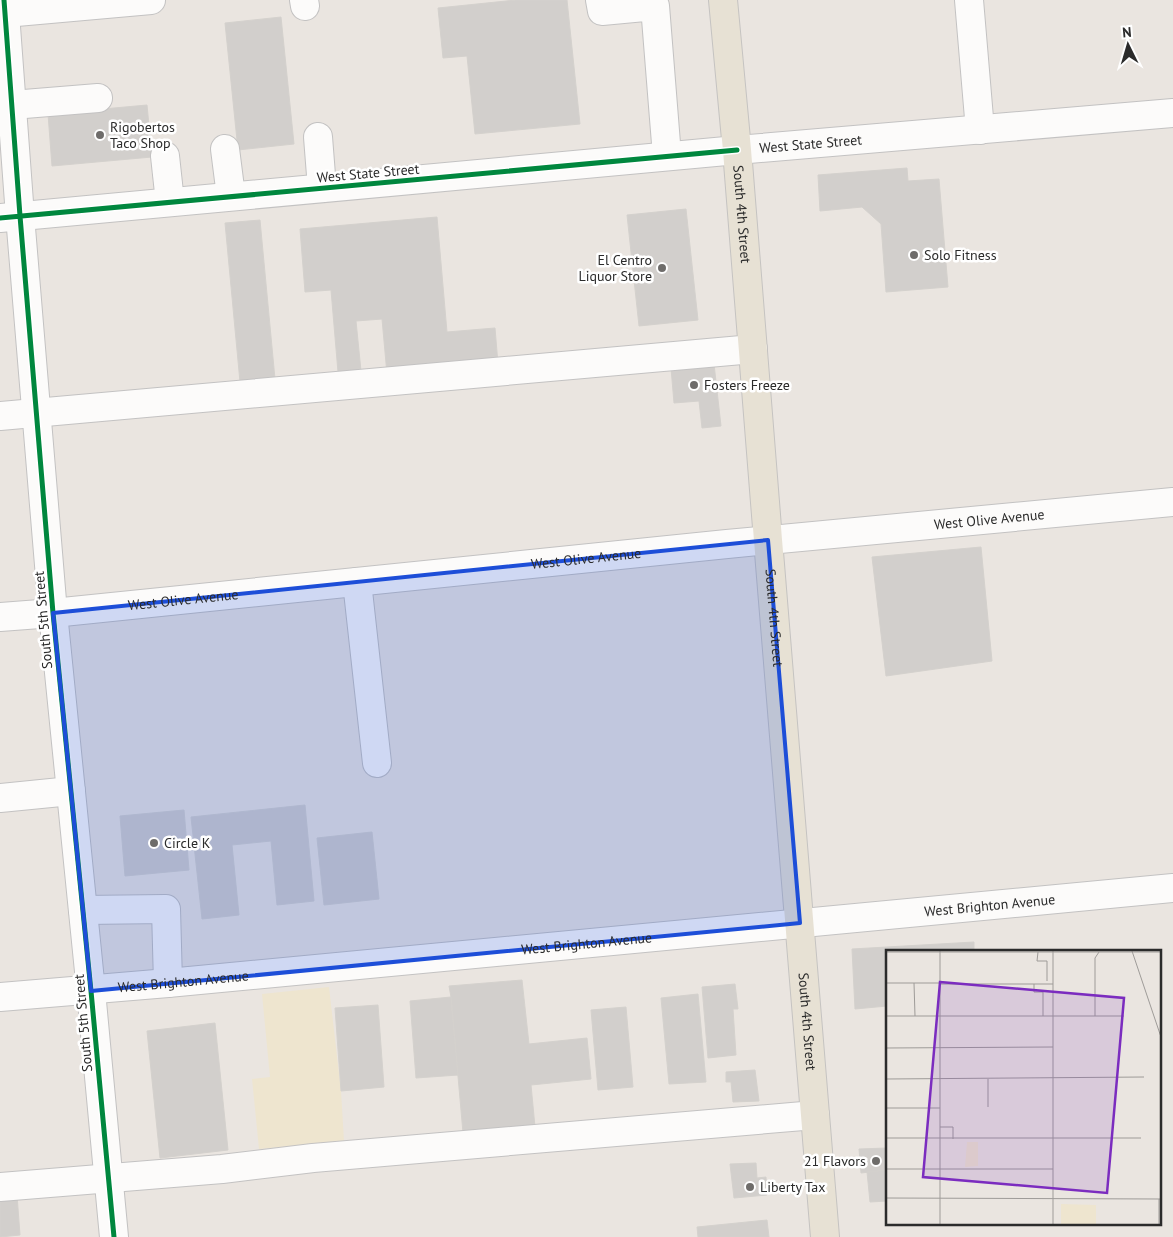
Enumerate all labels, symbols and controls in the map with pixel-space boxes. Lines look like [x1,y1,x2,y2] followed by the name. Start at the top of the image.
[1103,20,1153,70] north arrow
[1121,23,1132,41] text: N
[110,118,175,152] place label: Rigobertos Taco Shop
[94,129,106,141] marker: Rigobertos Taco Shop
[759,130,863,157] street label: West State Street
[316,160,420,186] street label: West State Street
[729,164,755,264] street label: South 4th Street
[924,246,997,264] place label: Solo Fitness
[908,249,920,261] marker: Solo Fitness
[579,251,652,285] place label: El Centro Liquor Store
[656,262,668,274] marker: El Centro Liquor Store
[704,376,790,394] place label: Fosters Freeze
[688,379,700,391] marker: Fosters Freeze
[933,505,1045,533] street label: West Olive Avenue
[530,544,642,573] street label: West Olive Avenue
[761,568,787,668] street label: South 4th Street
[30,570,56,670] street label: South 5th Street
[127,585,239,614] street label: West Olive Avenue
[164,834,211,852] place label: Circle K
[148,837,160,849] marker: Circle K
[924,890,1056,920] street label: West Brighton Avenue
[520,928,653,959] street label: West Brighton Avenue
[886,950,1160,1224] inset map
[117,966,250,996] street label: West Brighton Avenue
[794,972,820,1071] street label: South 4th Street
[70,973,96,1073] street label: South 5th Street
[804,1152,866,1170] place label: 21 Flavors
[870,1155,882,1167] marker: 21 Flavors
[760,1178,825,1196] place label: Liberty Tax
[744,1181,756,1193] marker: Liberty Tax

